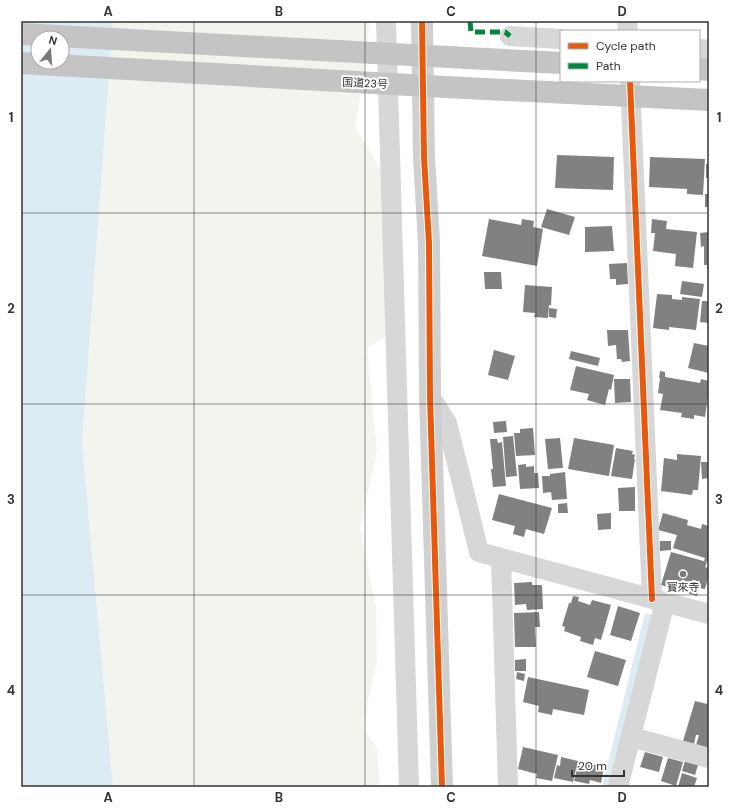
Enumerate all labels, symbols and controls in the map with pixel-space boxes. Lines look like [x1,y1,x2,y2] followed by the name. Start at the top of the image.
[103,3,113,20] text: A
[275,3,283,20] text: B
[446,3,456,20] text: C
[617,3,627,20] text: D
[30,30,70,70] north arrow
[560,30,700,82] legend
[47,33,59,48] text: N
[596,38,656,54] text: Cycle path
[596,58,621,74] text: Path
[342,75,388,91] street label: 国道23号
[9,109,13,126] text: 1
[717,109,721,126] text: 1
[7,300,15,317] text: 2
[715,300,723,317] text: 2
[7,491,15,508] text: 3
[715,491,723,508] text: 3
[678,569,688,579] marker: 寳來寺
[667,580,700,594] place label: 寳來寺
[7,682,15,699] text: 4
[715,682,723,699] text: 4
[572,752,624,778] scale bar
[578,758,607,774] text: 20 m
[103,789,113,806] text: A
[275,789,283,806] text: B
[446,789,456,806] text: C
[617,789,627,806] text: D

